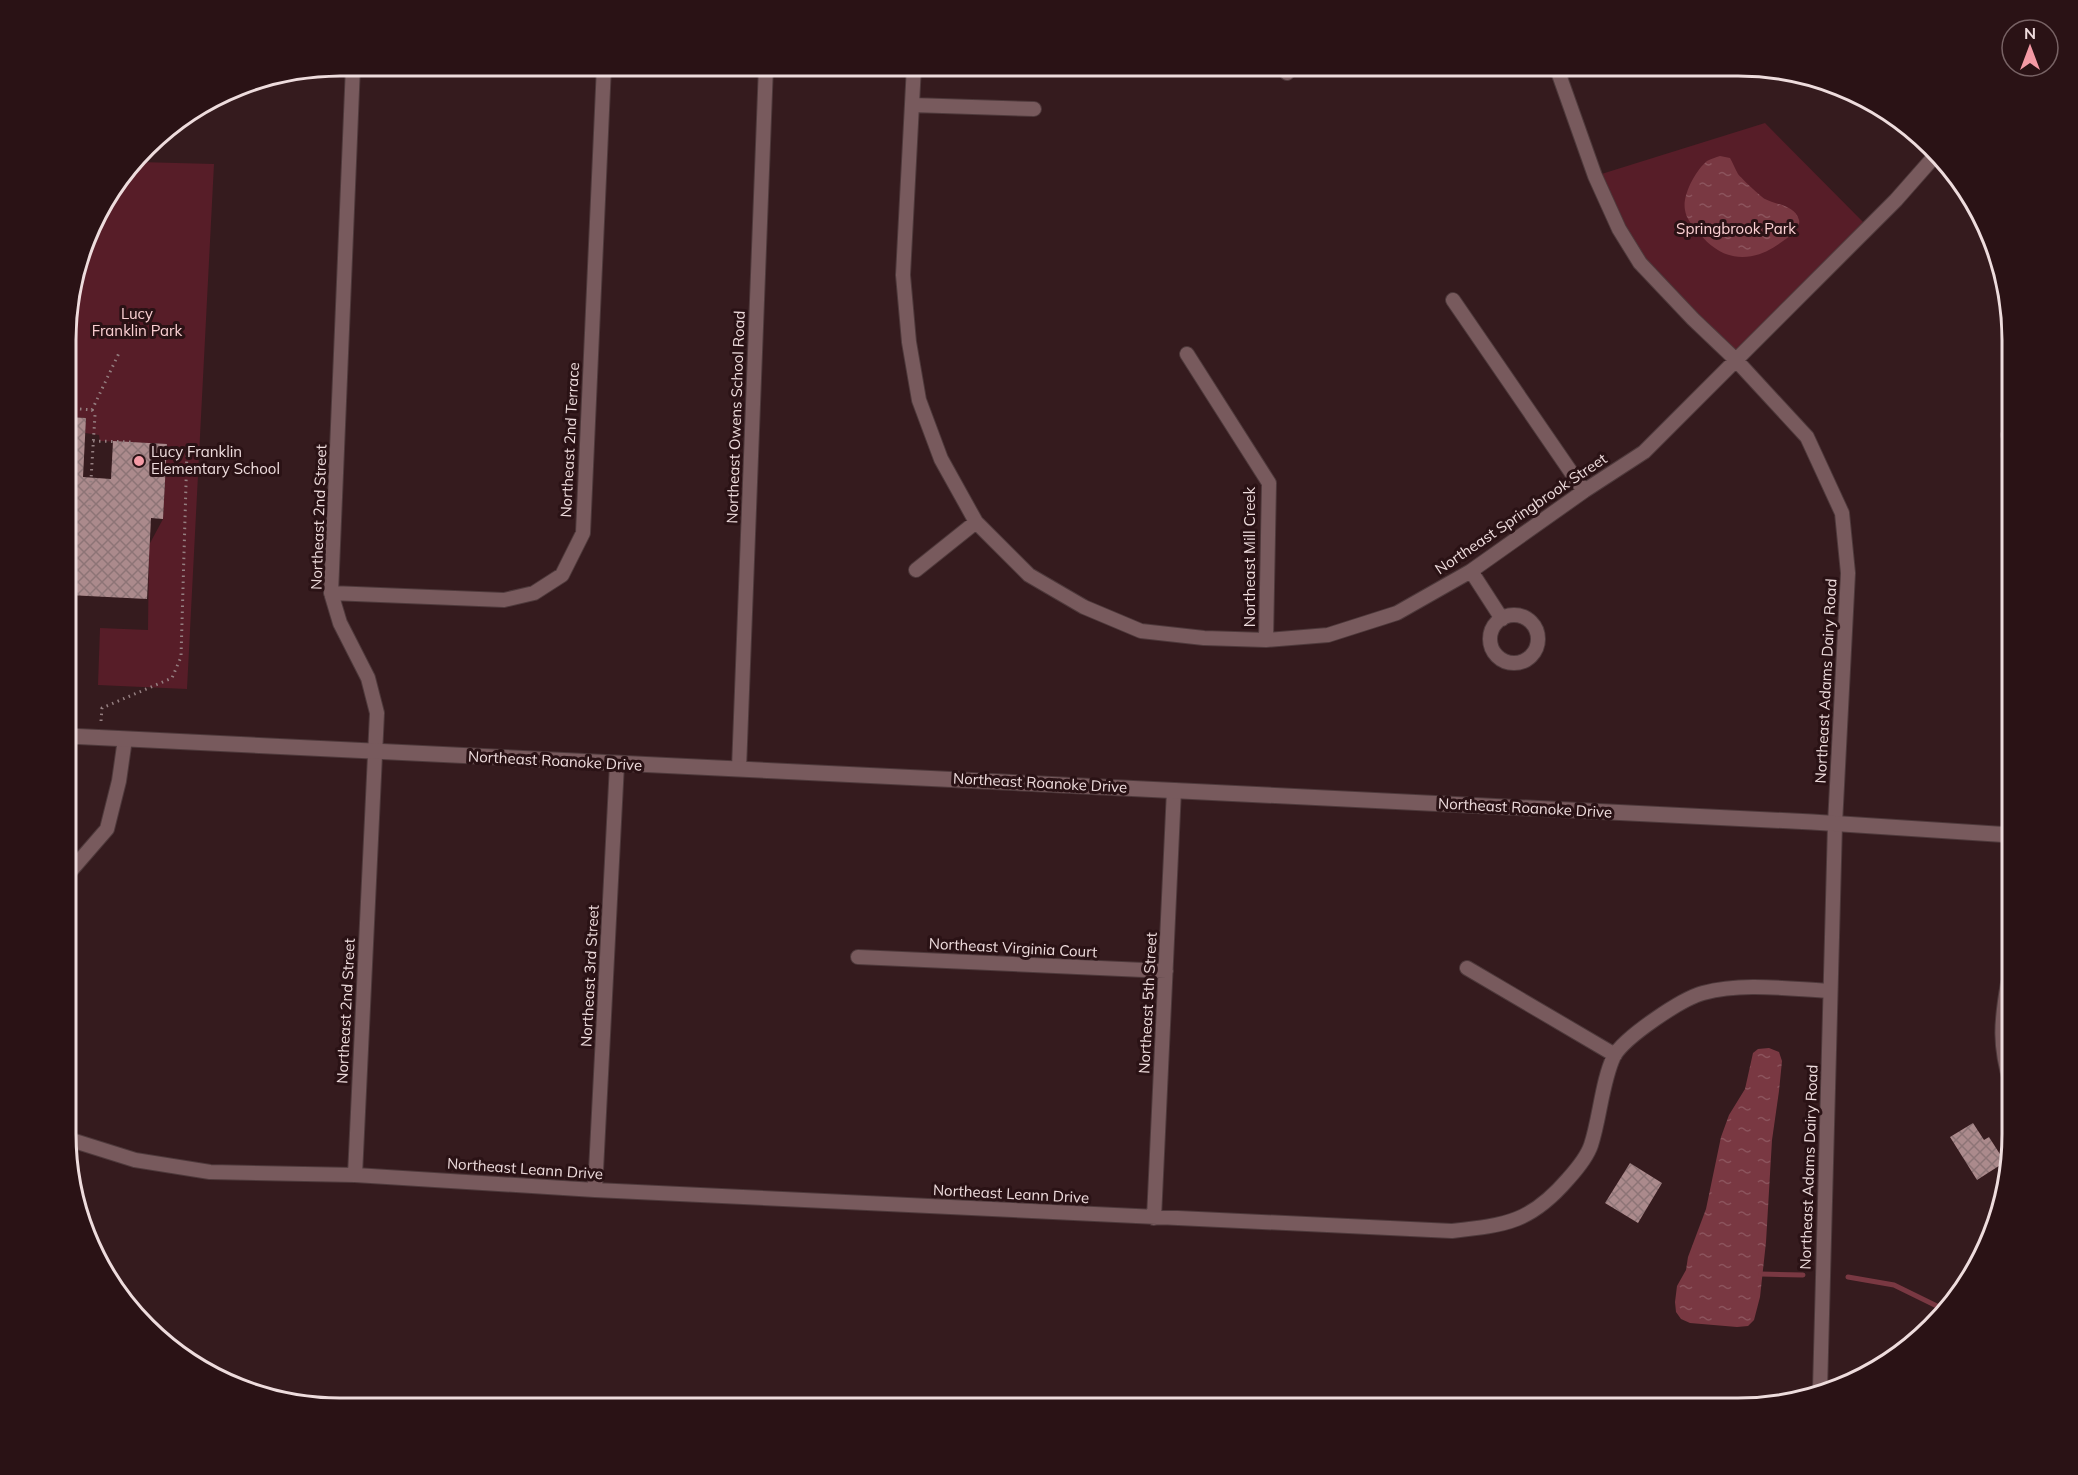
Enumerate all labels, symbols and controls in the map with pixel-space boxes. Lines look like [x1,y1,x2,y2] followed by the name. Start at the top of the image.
[2000,18,2060,78] north arrow
[2024,23,2036,43] text: N
[1676,219,1796,238] park label: Springbrook Park
[92,304,183,340] park label: Lucy Franklin Park
[722,310,749,524] street label: Northeast Owens School Road
[556,362,583,518] street label: Northeast 2nd Terrace
[151,442,280,478] place label: Lucy Franklin Elementary School
[306,444,331,590] street label: Northeast 2nd Street
[1431,449,1610,578] street label: Northeast Springbrook Street
[132,454,146,468] marker: Lucy Franklin Elementary School
[1240,486,1259,627] street label: Northeast Mill Creek
[1811,578,1840,784] street label: Northeast Adams Dairy Road
[467,746,643,775] street label: Northeast Roanoke Drive
[952,768,1128,797] street label: Northeast Roanoke Drive
[1437,793,1613,822] street label: Northeast Roanoke Drive
[576,905,603,1047] street label: Northeast 3rd Street
[1134,932,1161,1074] street label: Northeast 5th Street
[928,934,1098,961] street label: Northeast Virginia Court
[332,938,359,1084] street label: Northeast 2nd Street
[1795,1064,1822,1270] street label: Northeast Adams Dairy Road
[446,1154,604,1183] street label: Northeast Leann Drive
[932,1180,1090,1207] street label: Northeast Leann Drive

